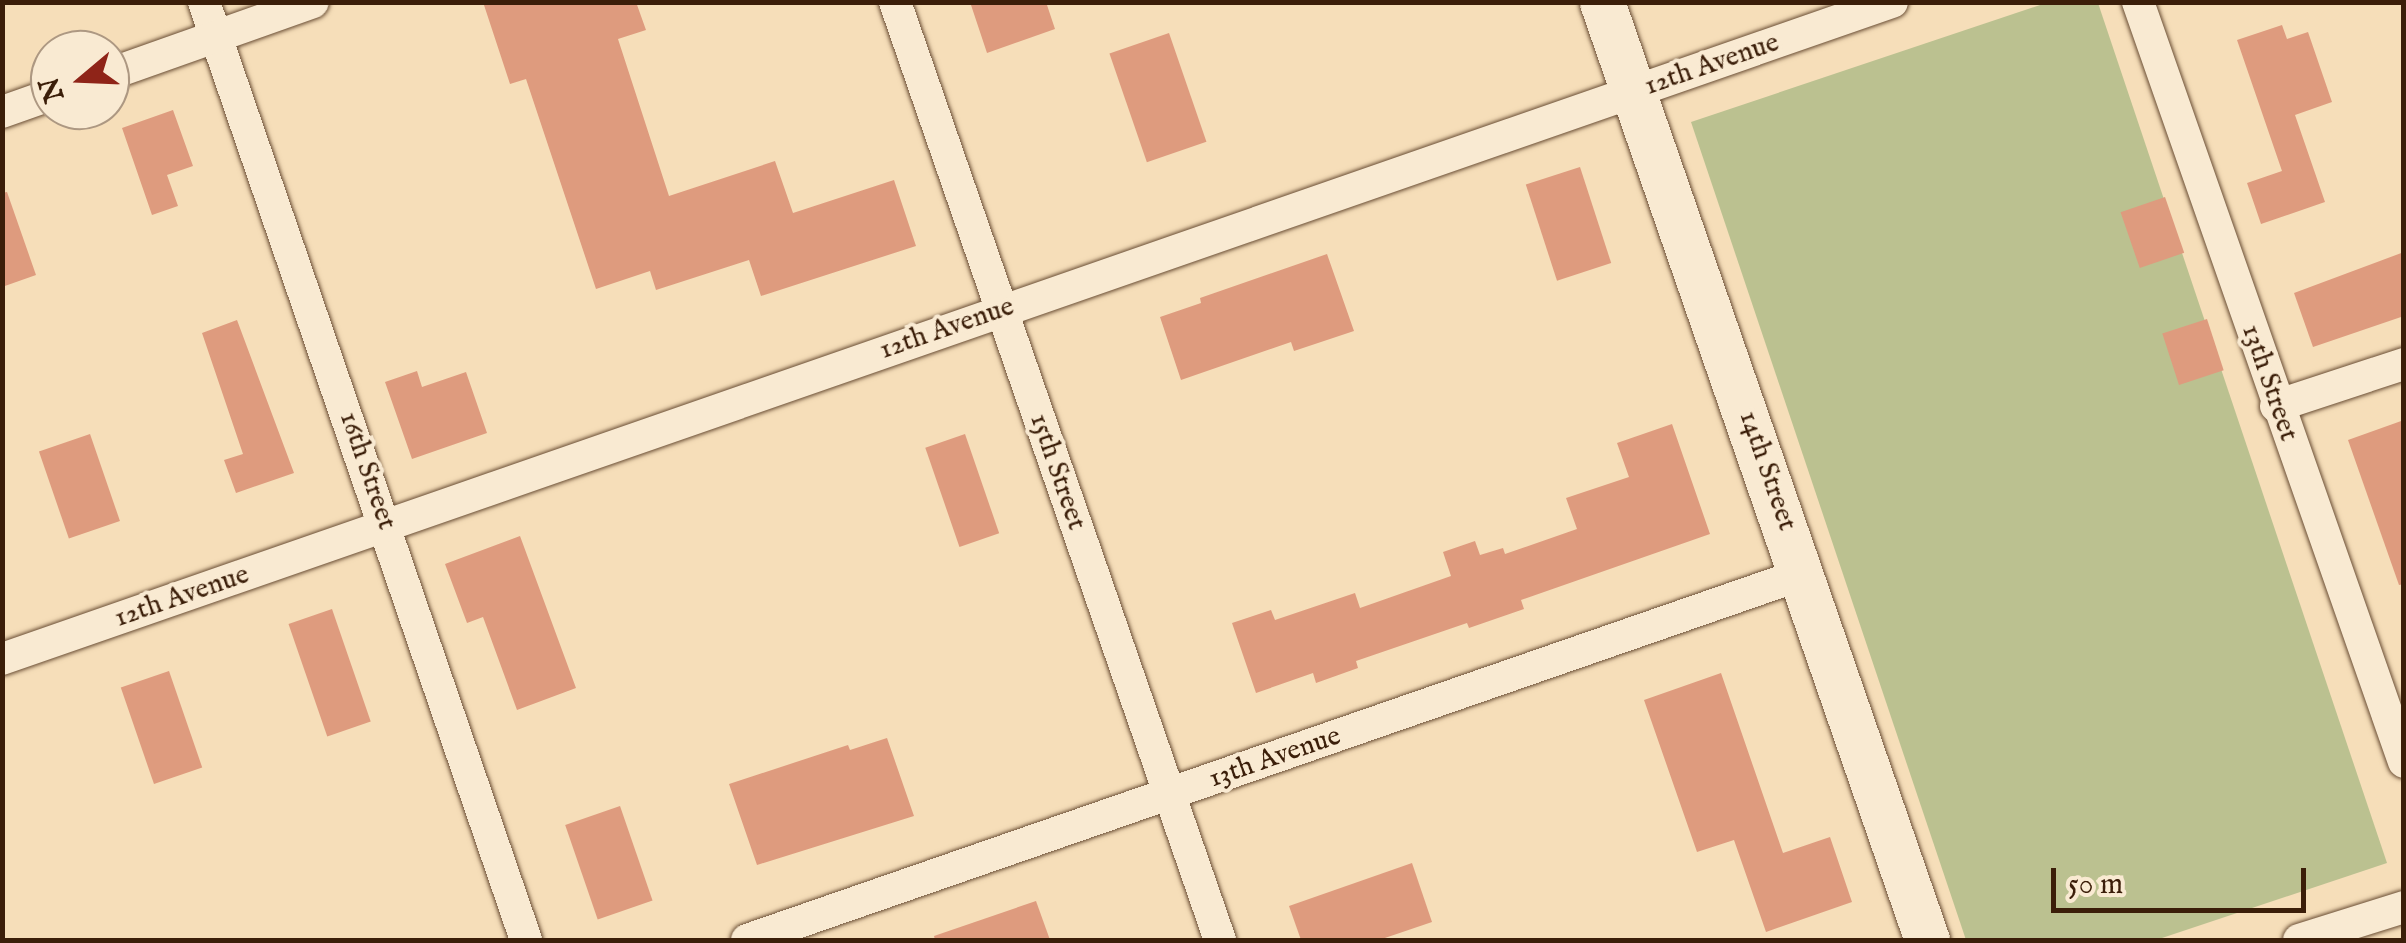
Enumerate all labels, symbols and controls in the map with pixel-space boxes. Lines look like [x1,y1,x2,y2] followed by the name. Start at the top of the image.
[1640,26,1784,104] street label: 12th Avenue
[30,30,130,130] north arrow
[33,72,74,106] text: N
[875,290,1019,368] street label: 12th Avenue
[2233,320,2305,446] street label: 13th Street
[1731,407,1803,535] street label: 14th Street
[331,408,403,534] street label: 16th Street
[1021,409,1093,535] street label: 15th Street
[110,558,254,636] street label: 12th Avenue
[1205,720,1345,796] street label: 13th Avenue
[2056,848,2311,910] scale bar
[2068,866,2123,904] text: 50 m

